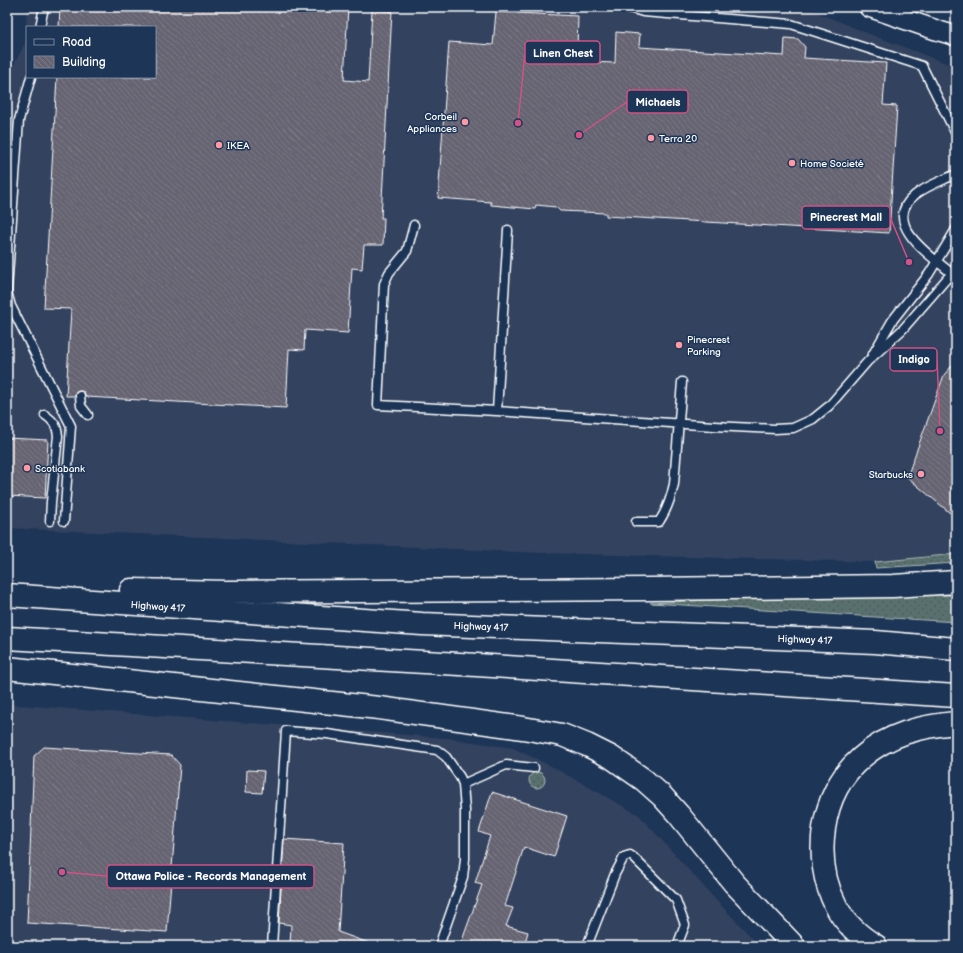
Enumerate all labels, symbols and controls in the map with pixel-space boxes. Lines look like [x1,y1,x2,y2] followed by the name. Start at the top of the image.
[26,26,156,78] legend
[62,35,91,50] text: Road
[525,41,600,64] callout: Linen Chest
[533,47,593,60] text: Linen Chest
[62,55,106,70] text: Building
[627,90,688,113] callout: Michaels
[635,96,681,109] text: Michaels
[407,111,457,135] place label: Corbeil Appliances
[460,117,470,127] marker: Corbeil Appliances
[646,133,656,143] marker: Terra 20
[659,133,697,145] place label: Terra 20
[214,140,224,150] marker: IKEA
[227,140,250,152] place label: IKEA
[787,158,797,168] marker: Home Societé
[800,158,864,170] place label: Home Societé
[802,206,890,229] callout: Pinecrest Mall
[810,211,882,224] text: Pinecrest Mall
[687,334,730,358] place label: Pinecrest Parking
[674,340,684,350] marker: Pinecrest Parking
[890,348,937,371] callout: Indigo
[898,353,930,366] text: Indigo
[22,463,32,473] marker: Scotiabank
[35,463,85,475] place label: Scotiabank
[869,469,913,481] place label: Starbucks
[916,469,926,479] marker: Starbucks
[130,599,186,615] street label: Highway 417
[453,620,509,634] street label: Highway 417
[777,633,833,647] street label: Highway 417
[107,865,314,888] callout: Ottawa Police - Records Management
[116,870,307,883] text: Ottawa Police - Records Management

